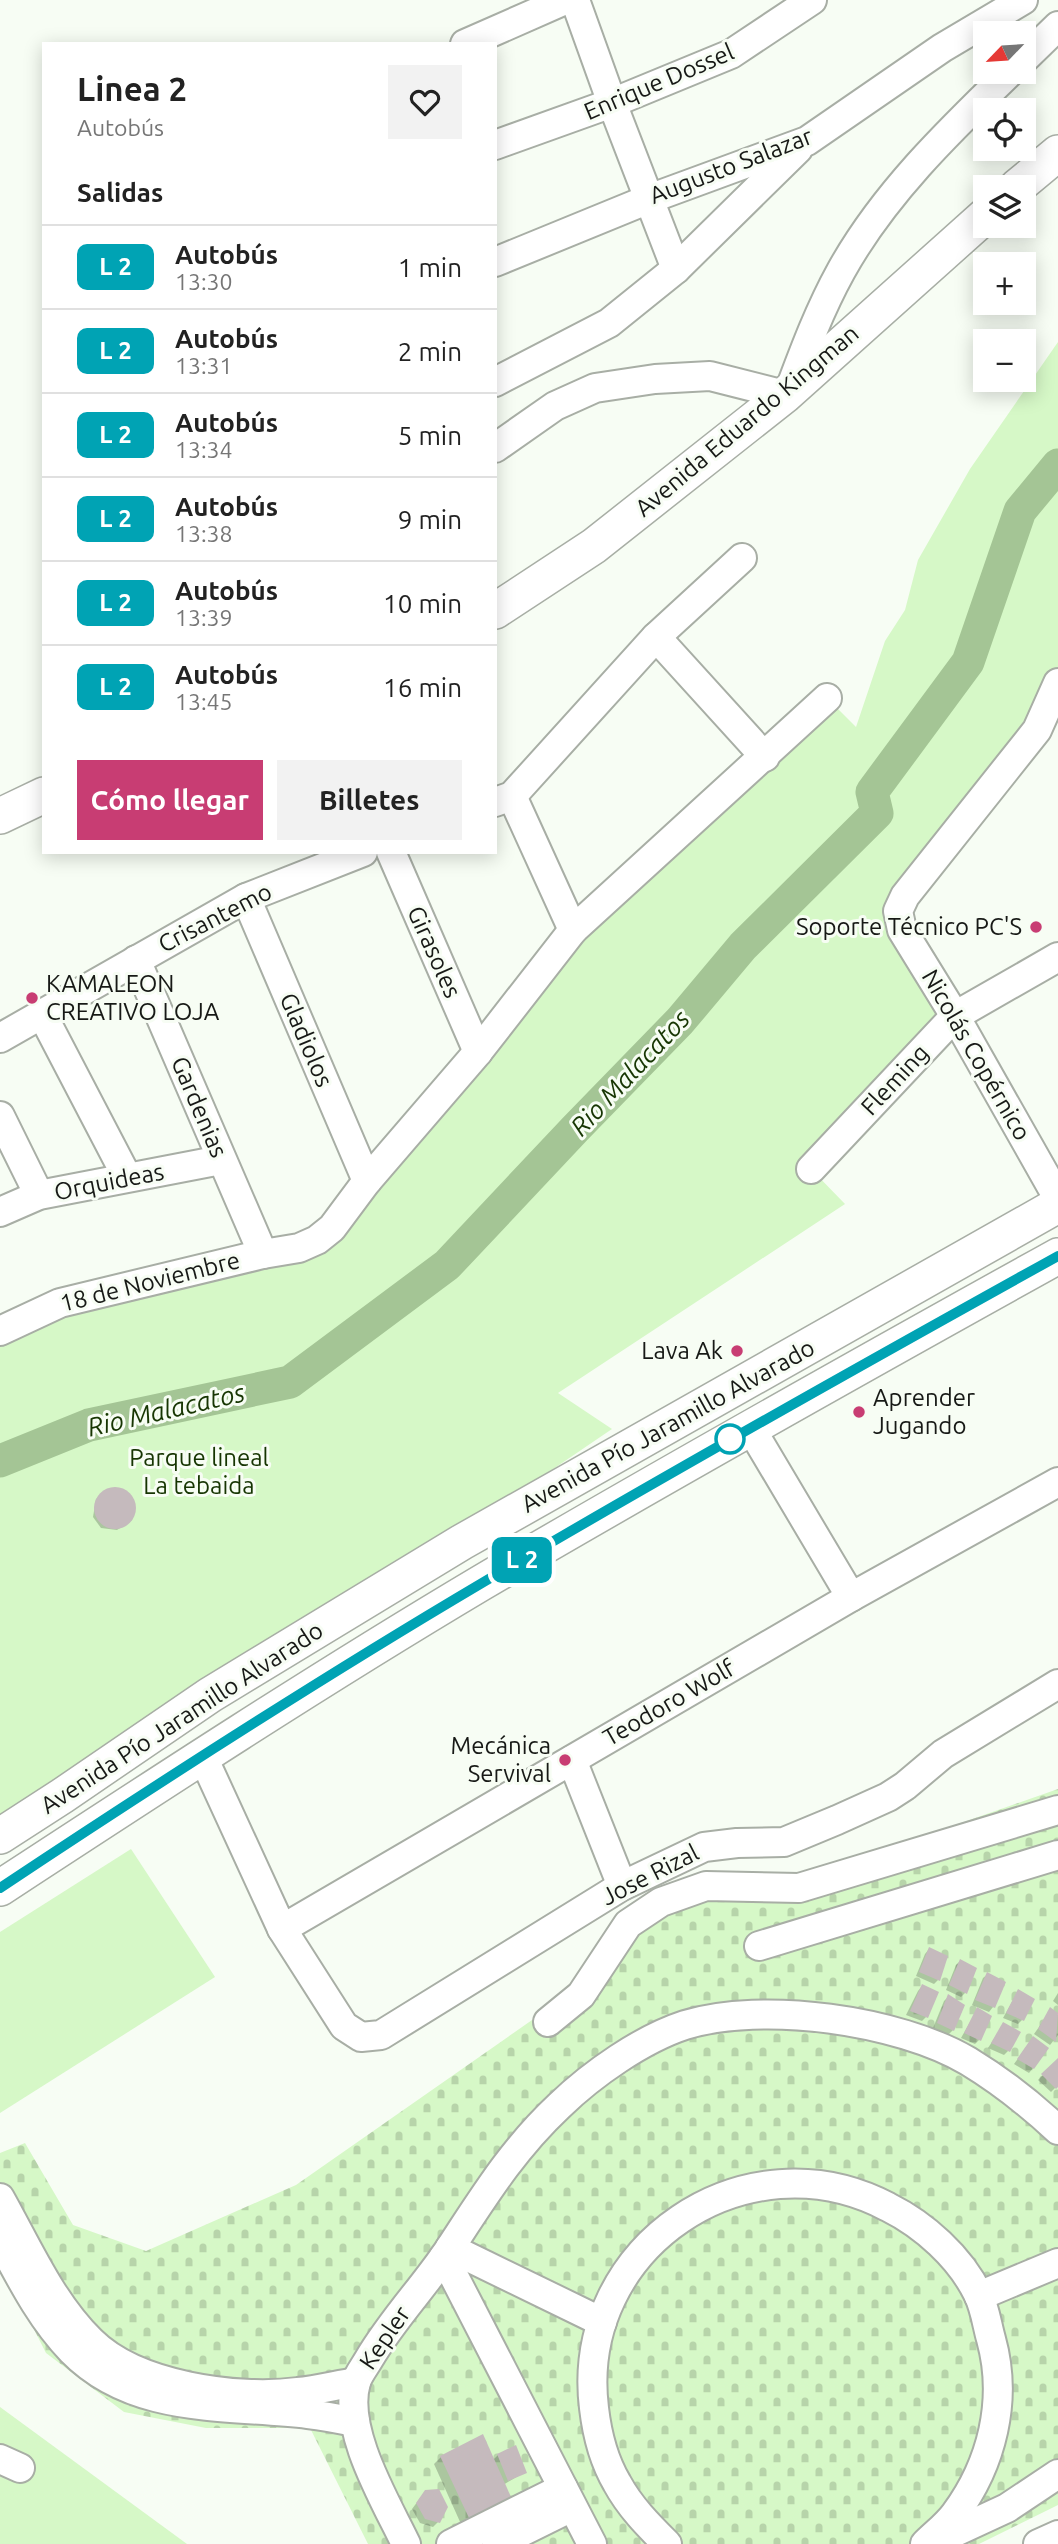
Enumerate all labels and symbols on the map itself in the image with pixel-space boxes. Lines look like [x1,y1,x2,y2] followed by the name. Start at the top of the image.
[973,21,1036,84] north arrow
[580,38,738,125] street label: Enrique Dossel
[646,122,816,209] street label: Augusto Salazar
[630,319,864,522] street label: Avenida Eduardo Kingman
[154,877,276,958] street label: Crisantemo
[402,902,467,1002] street label: Girasoles
[796,913,1022,940] place label: Soporte Técnico PC'S
[1028,919,1044,935] marker: Soporte Técnico PC'S
[917,965,1036,1145] street label: Nicolás Copérnico
[46,970,220,1025] place label: KAMALEON CREATIVO LOJA
[275,989,338,1091] street label: Gladiolos
[24,990,40,1006] marker: KAMALEON CREATIVO LOJA
[564,1004,695,1141] water label: Rio Malacatos
[855,1039,934,1120] street label: Fleming
[166,1052,233,1161] street label: Gardenias
[52,1158,166,1205] street label: Orquideas
[57,1246,243,1317] street label: 18 de Noviembre
[516,1334,819,1518] street label: Avenida Pío Jaramillo Alvarado
[641,1337,723,1364] place label: Lava Ak
[729,1343,745,1359] marker: Lava Ak
[84,1377,247,1442] water label: Rio Malacatos
[873,1384,975,1439] place label: Aprender Jugando
[851,1404,867,1420] marker: Aprender Jugando
[715,1424,745,1454] unlabelled marker
[129,1444,269,1499] park label: Parque lineal La tebaida
[482,1537,562,1583] line badge: L 2
[36,1616,328,1819] street label: Avenida Pío Jaramillo Alvarado
[598,1654,740,1751] street label: Teodoro Wolf
[451,1732,551,1787] place label: Mecánica Servival
[557,1752,573,1768] marker: Mecánica Servival
[597,1839,703,1911] street label: Jose Rizal
[354,2301,415,2374] street label: Kepler

